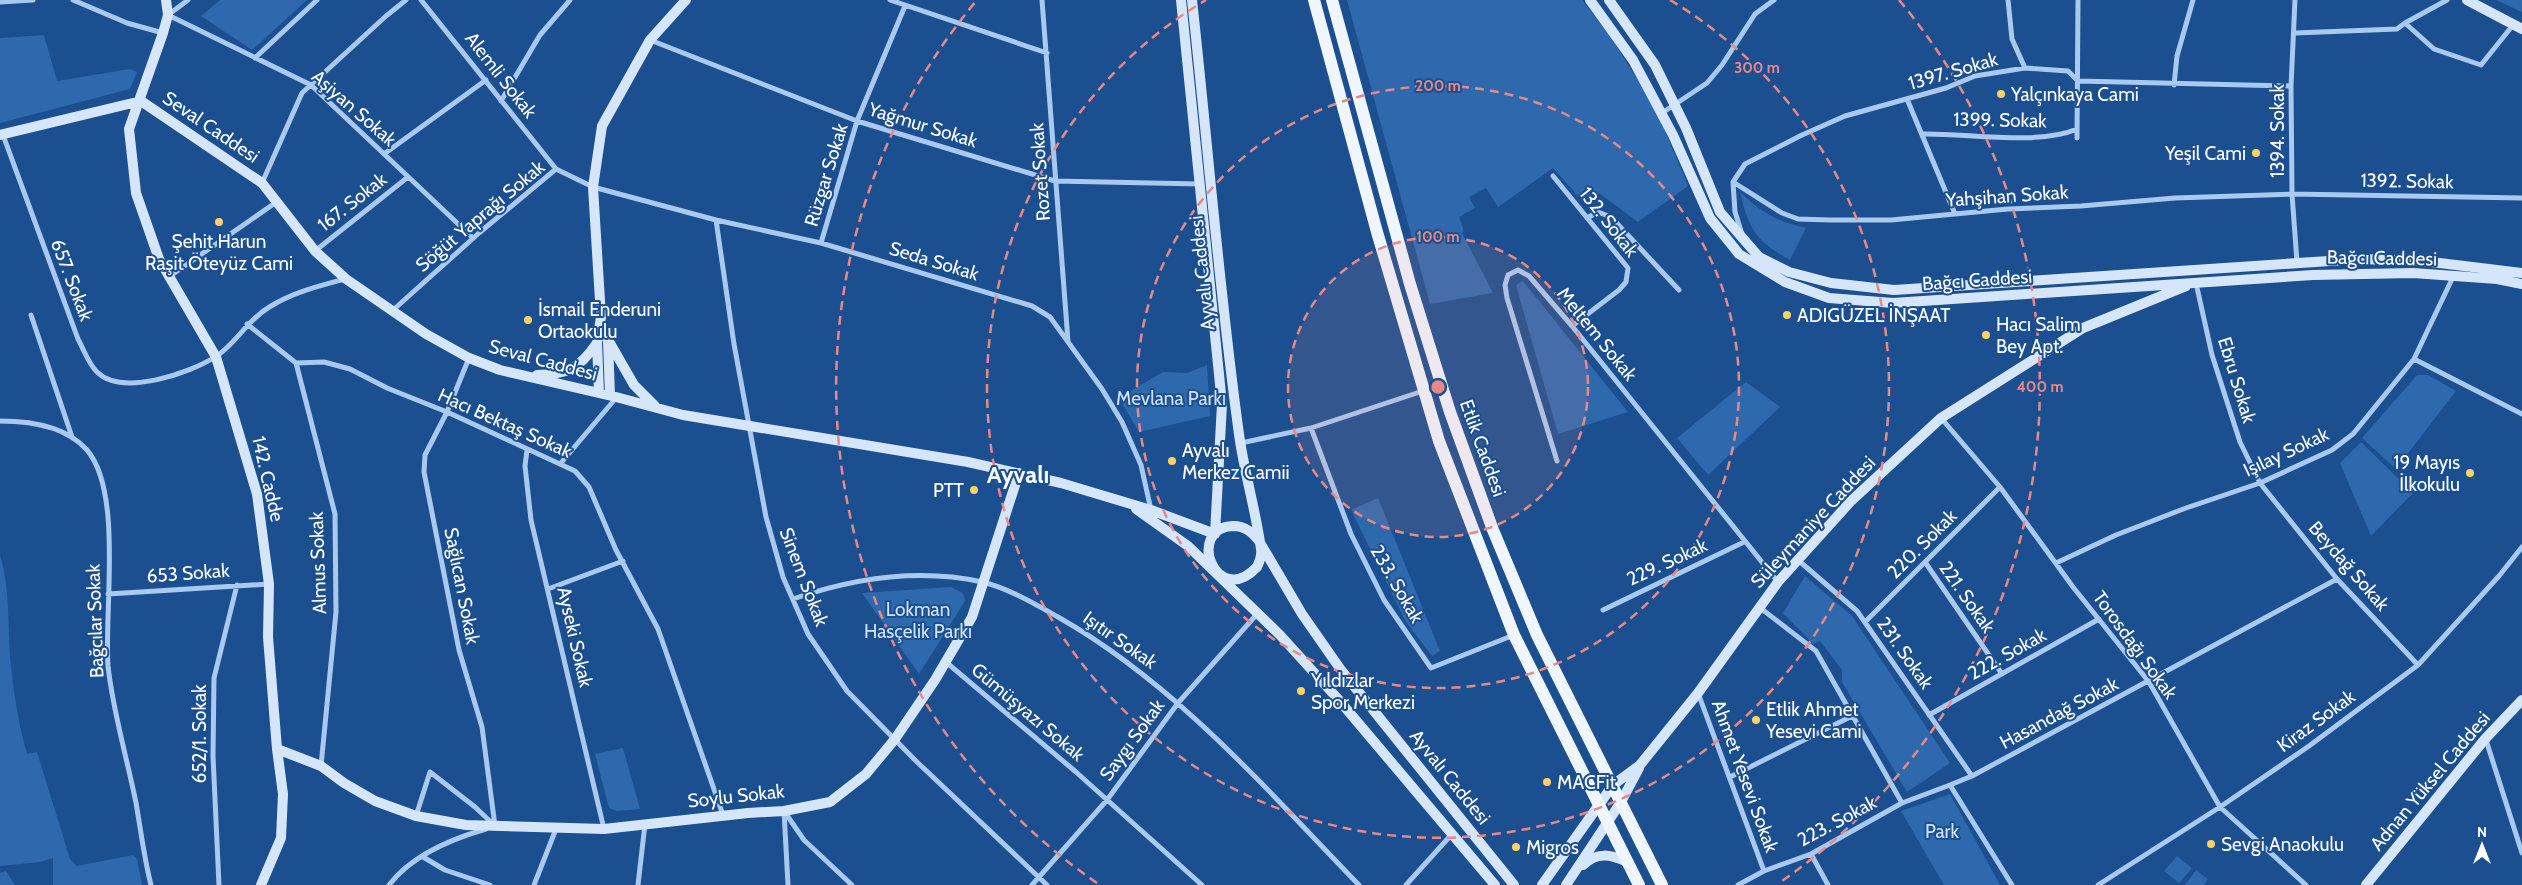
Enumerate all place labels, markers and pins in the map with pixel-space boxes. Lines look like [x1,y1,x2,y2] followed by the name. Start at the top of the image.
[2010,83,2139,106] place label: Yalçınkaya Cami
[1995,88,2007,100] marker: Yalçınkaya Cami
[2164,142,2246,165] place label: Yeşil Cami
[2250,147,2262,159] marker: Yeşil Cami
[213,216,225,228] marker: Şehit Harun Raşit Öteyüz Cami
[145,230,293,275] place label: Şehit Harun Raşit Öteyüz Cami
[538,298,661,343] place label: İsmail Enderuni Ortaokulu
[1797,304,1950,327] place label: ADIGÜZEL İNŞAAT
[1781,309,1793,321] marker: ADIGÜZEL İNŞAAT
[1996,313,2081,358] place label: Hacı Salim Bey Apt.
[522,314,534,326] marker: İsmail Enderuni Ortaokulu
[1980,329,1992,341] marker: Hacı Salim Bey Apt.
[1429,378,1447,396] centre of rings
[1182,439,1290,484] place label: Ayvalı Merkez Camii
[2393,451,2460,496] place label: 19 Mayıs İlkokulu
[1166,455,1178,467] marker: Ayvalı Merkez Camii
[2464,467,2476,479] marker: 19 Mayıs İlkokulu
[933,479,964,502] place label: PTT
[968,484,980,496] marker: PTT
[1310,669,1415,714] place label: Yıldızlar Spor Merkezi
[1295,685,1307,697] marker: Yıldızlar Spor Merkezi
[1765,698,1862,743] place label: Etlik Ahmet Yesevi Cami
[1750,714,1762,726] marker: Etlik Ahmet Yesevi Cami
[1557,771,1616,794] place label: MACFit
[1541,776,1553,788] marker: MACFit
[2221,833,2344,856] place label: Sevgi Anaokulu
[1526,836,1579,859] place label: Migros
[2205,838,2217,850] marker: Sevgi Anaokulu
[1510,841,1522,853] marker: Migros

